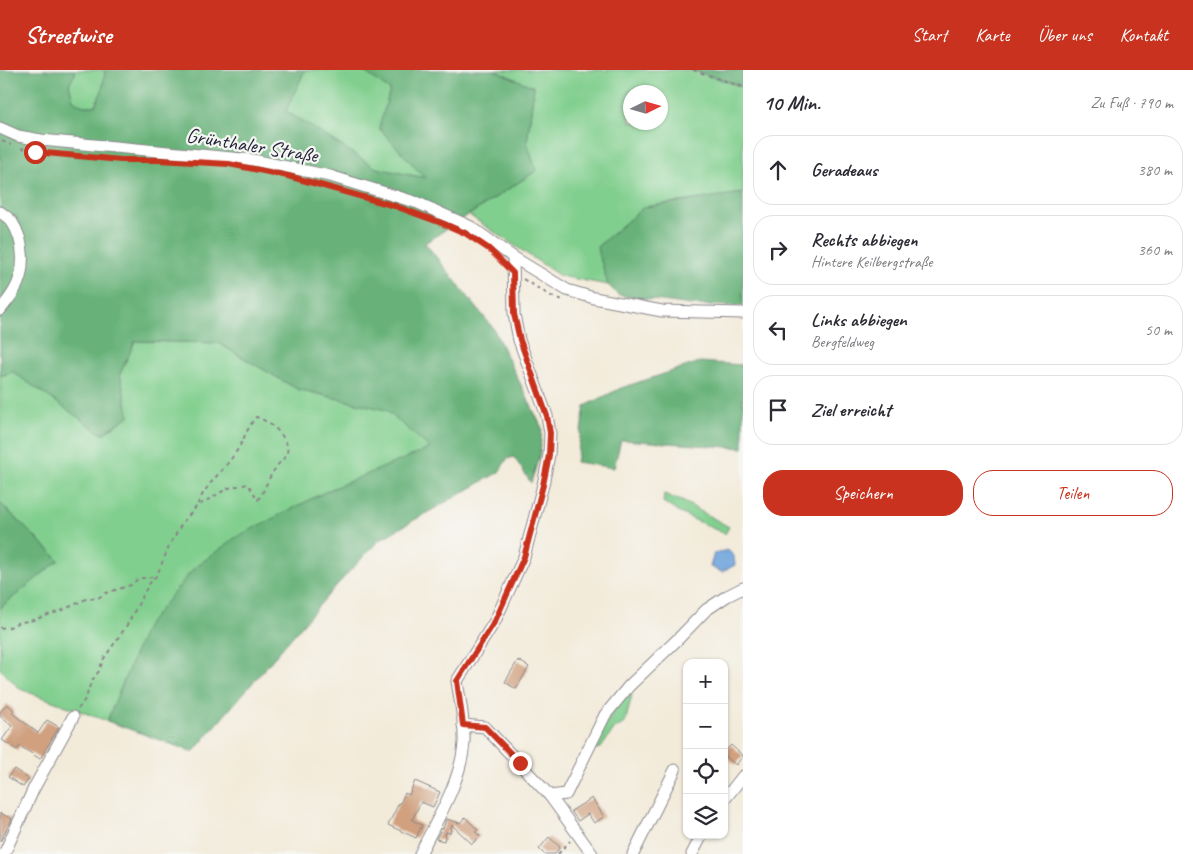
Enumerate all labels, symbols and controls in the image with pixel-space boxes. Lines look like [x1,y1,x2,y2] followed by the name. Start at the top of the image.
[25,20,111,50] text: Streetwise
[912,24,947,46] text: Start
[975,24,1010,46] text: Karte
[1038,24,1092,46] text: Über uns
[1120,24,1168,46] text: Kontakt
[623,85,668,130] north arrow
[763,90,820,116] text: 10 Min.
[1090,93,1173,113] text: Zu Fuß · 790 m
[185,122,321,169] street label: Grünthaler Straße
[24,141,47,164] route start
[764,156,792,184] icon: ahead
[811,158,878,182] text: Geradeaus
[1138,160,1172,180] text: 380 m
[811,228,917,252] text: Rechts abbiegen
[764,236,792,264] icon: right
[1138,240,1172,260] text: 360 m
[811,252,933,272] text: Hintere Keilbergstraße
[811,308,907,332] text: Links abbiegen
[764,316,792,344] icon: left
[1145,320,1172,340] text: 50 m
[811,332,874,352] text: Bergfeldweg
[764,396,792,424] icon: arrive
[811,398,891,422] text: Ziel erreicht
[763,470,963,516] button: Speichern
[973,470,1173,516] button: Teilen
[683,659,728,839] map controls
[683,659,728,704] button: +
[683,704,728,749] button: −
[683,749,728,794] button: locate
[509,752,532,775] route end
[683,794,728,839] button: layers

